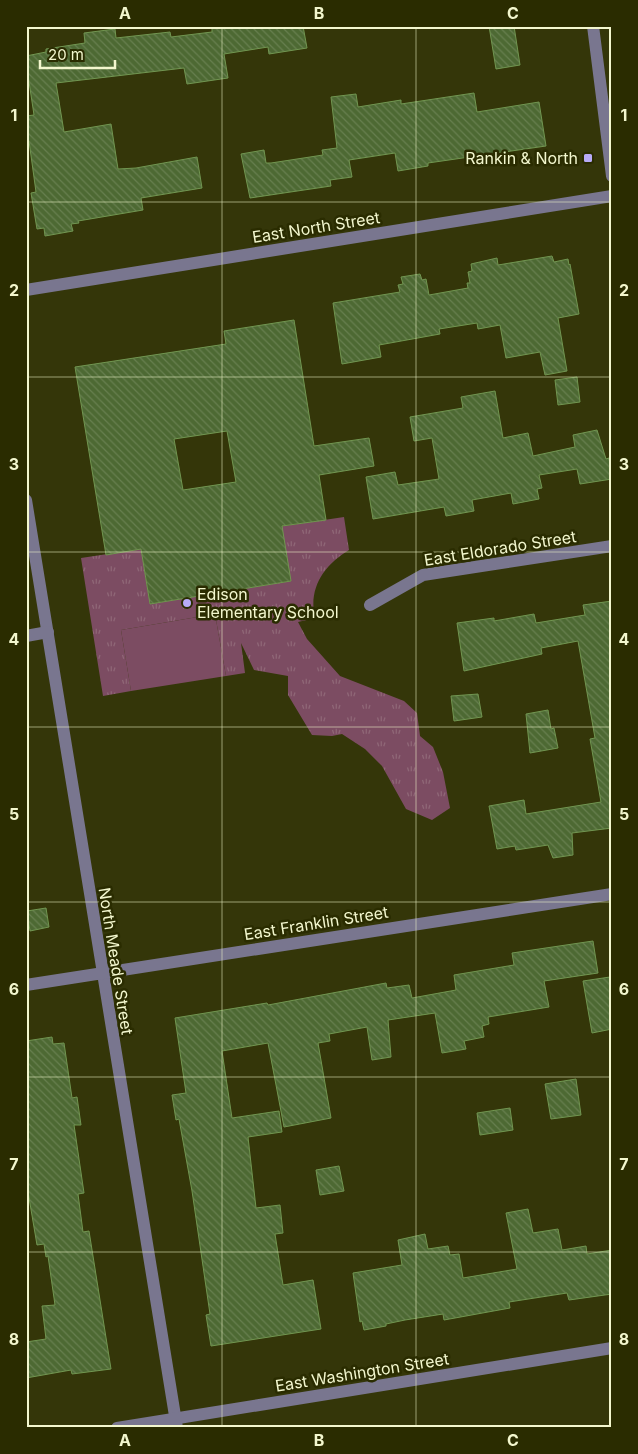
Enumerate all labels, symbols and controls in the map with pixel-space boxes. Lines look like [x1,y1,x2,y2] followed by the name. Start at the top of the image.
[119,3,131,23] text: A
[314,3,324,23] text: B
[507,3,519,23] text: C
[40,38,115,70] scale bar
[48,45,84,64] text: 20 m
[11,105,17,125] text: 1
[621,105,627,125] text: 1
[465,148,578,168] place label: Rankin & North
[582,152,594,164] marker: Rankin & North
[251,207,381,247] street label: East North Street
[9,280,19,300] text: 2
[619,280,629,300] text: 2
[9,454,19,474] text: 3
[619,454,629,474] text: 3
[423,526,577,570] street label: East Eldorado Street
[197,584,339,622] place label: Edison Elementary School
[181,597,193,609] marker: Edison Elementary School
[9,629,20,649] text: 4
[619,629,630,649] text: 4
[9,804,19,824] text: 5
[619,804,629,824] text: 5
[94,886,138,1036] street label: North Meade Street
[242,902,390,944] street label: East Franklin Street
[9,979,19,999] text: 6
[619,979,629,999] text: 6
[9,1154,19,1174] text: 7
[619,1154,629,1174] text: 7
[9,1329,19,1349] text: 8
[619,1329,629,1349] text: 8
[274,1348,450,1396] street label: East Washington Street
[119,1430,131,1450] text: A
[314,1430,324,1450] text: B
[507,1430,519,1450] text: C

